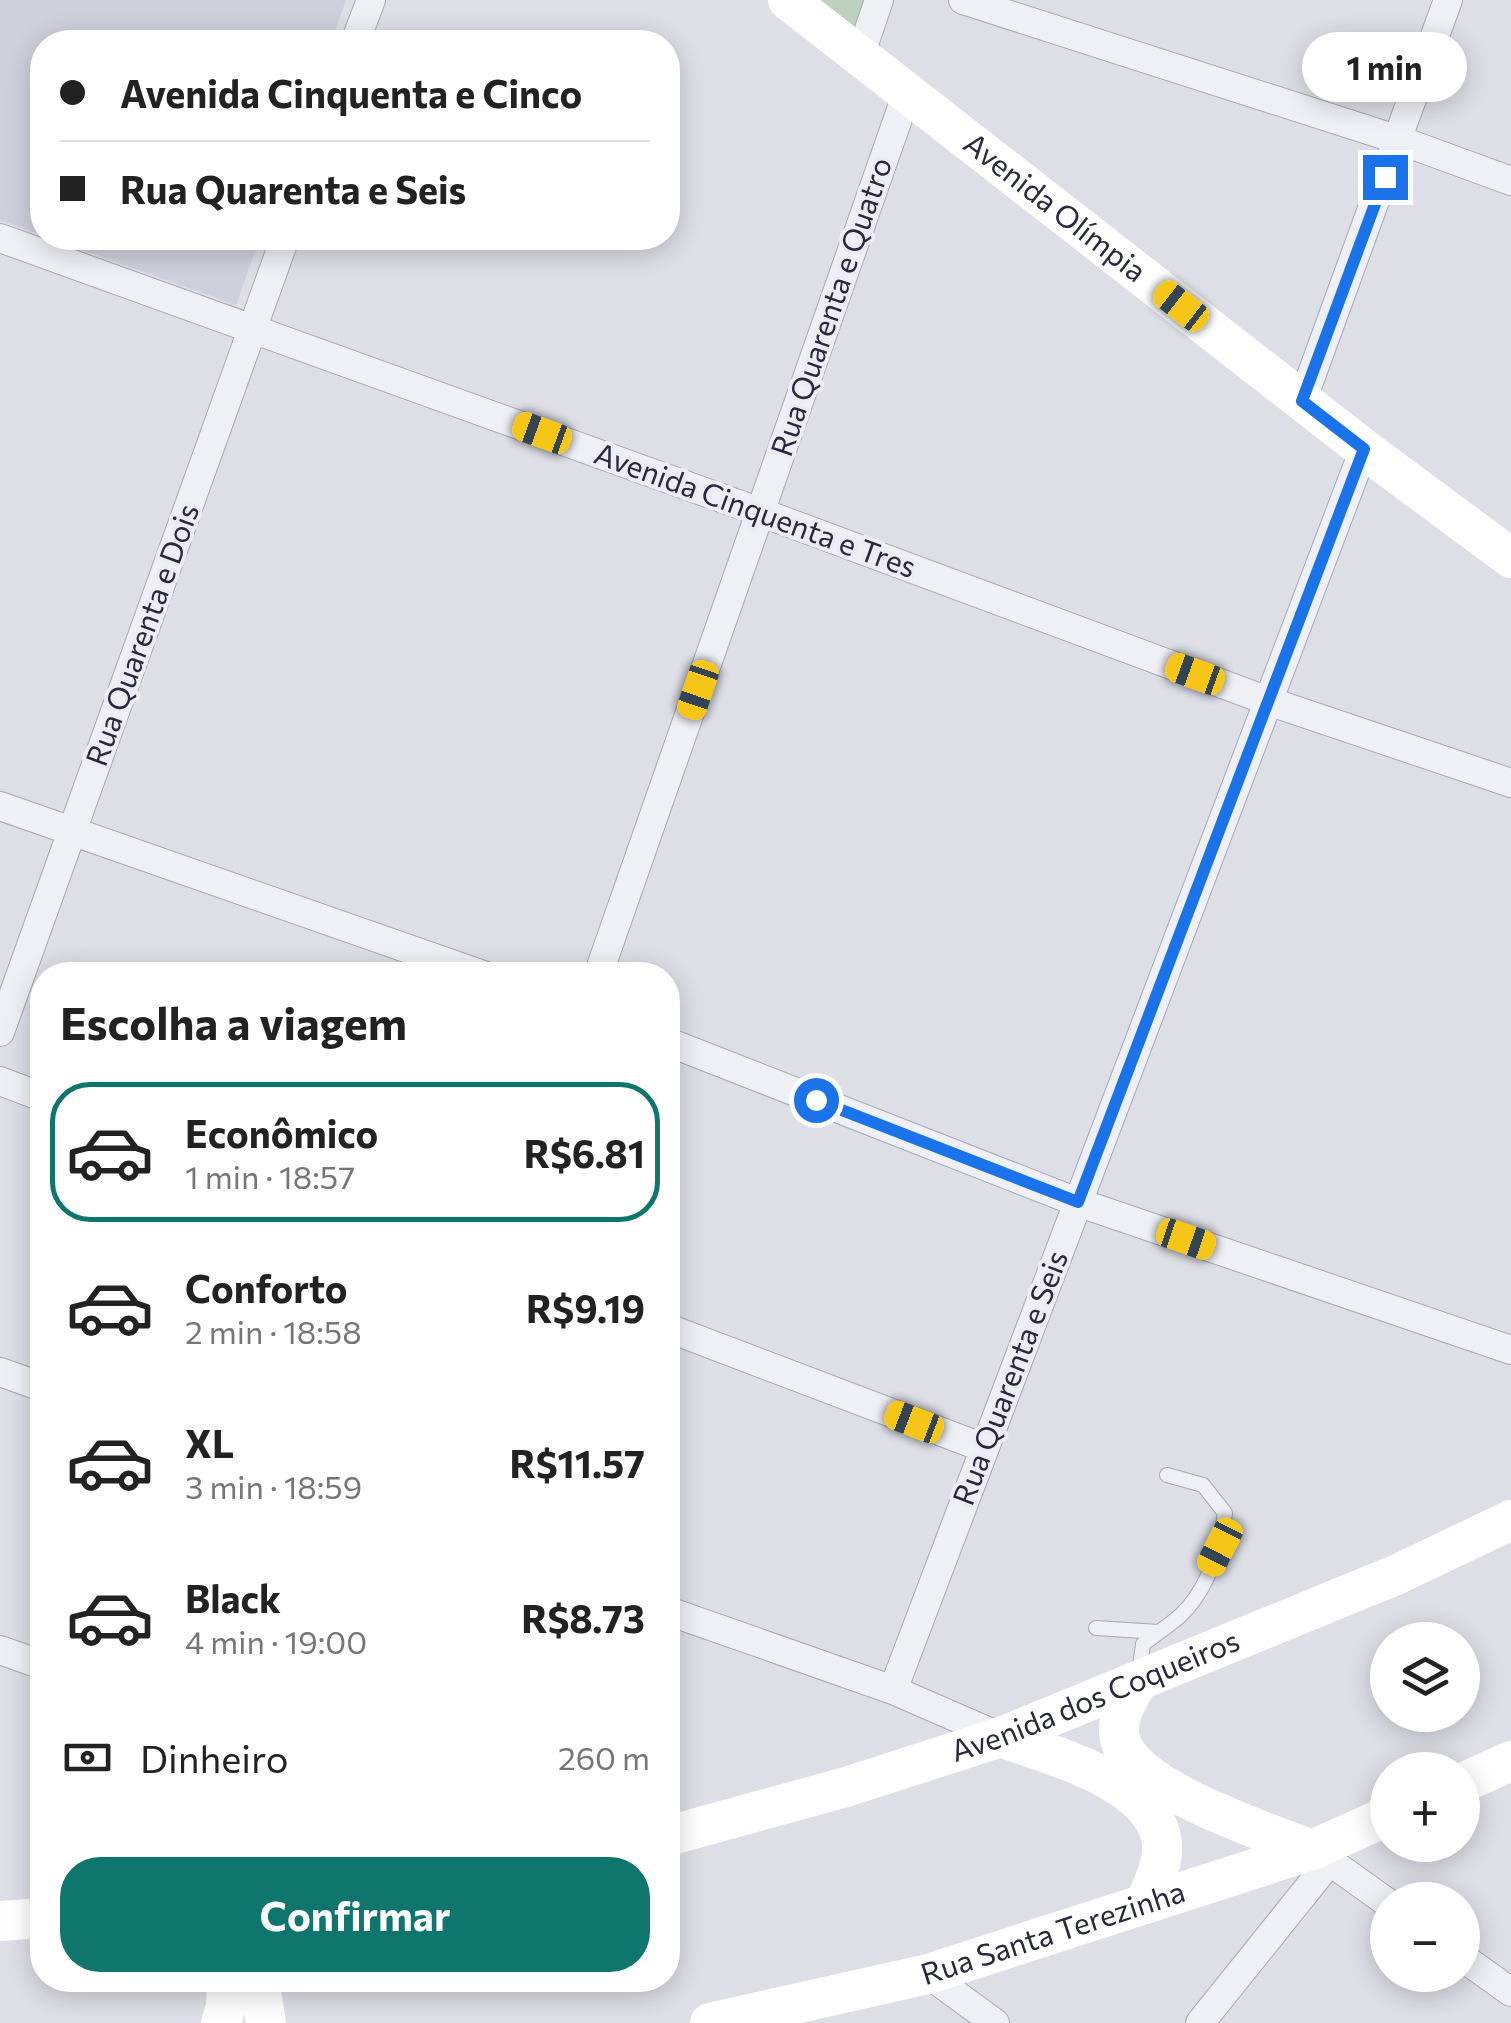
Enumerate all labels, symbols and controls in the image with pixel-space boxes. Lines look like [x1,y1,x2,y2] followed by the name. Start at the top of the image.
[1302,32,1468,102] callout: 1 min
[1347,47,1422,87] text: 1 min
[120,69,582,116] text: Avenida Cinquenta e Cinco
[958,123,1155,288] street label: Avenida Olímpia
[761,152,898,460] street label: Rua Quarenta e Quatro
[1363,155,1408,200] route end
[120,165,466,212] text: Rua Quarenta e Seis
[1148,276,1214,336] car
[509,409,575,457] car
[590,433,922,584] street label: Avenida Cinquenta e Tres
[76,498,205,770] street label: Rua Quarenta e Dois
[1162,650,1228,698] car
[674,657,722,723] car
[60,994,407,1049] text: Escolha a viagem
[794,1078,839,1123] route start
[65,1107,155,1197] icon: car
[185,1109,378,1156] text: Econômico
[524,1129,645,1176] text: R$6.81
[185,1156,355,1196] text: 1 min · 18:57
[1153,1215,1219,1263] car
[943,1245,1074,1510] street label: Rua Quarenta e Seis
[65,1262,155,1352] icon: car
[185,1264,348,1311] text: Conforto
[526,1284,645,1331] text: R$9.19
[185,1311,362,1351] text: 2 min · 18:58
[881,1397,947,1447] car
[65,1417,155,1507] icon: car
[185,1419,234,1466] text: XL
[509,1439,645,1486] text: R$11.57
[185,1466,362,1506] text: 3 min · 18:59
[1193,1513,1247,1581] car
[65,1572,155,1662] icon: car
[185,1574,281,1621] text: Black
[521,1594,645,1641] text: R$8.73
[946,1620,1244,1768] street label: Avenida dos Coqueiros
[185,1621,367,1661] text: 4 min · 19:00
[1370,1622,1480,1992] map controls
[1370,1622,1480,1732] button: layers
[60,1730,115,1785] icon: cash
[140,1734,288,1781] text: Dinheiro
[558,1737,650,1777] text: 260 m
[1370,1752,1480,1862] button: +
[60,1857,650,1972] button: Confirmar
[916,1871,1189,1991] street label: Rua Santa Terezinha
[1370,1882,1480,1992] button: −

